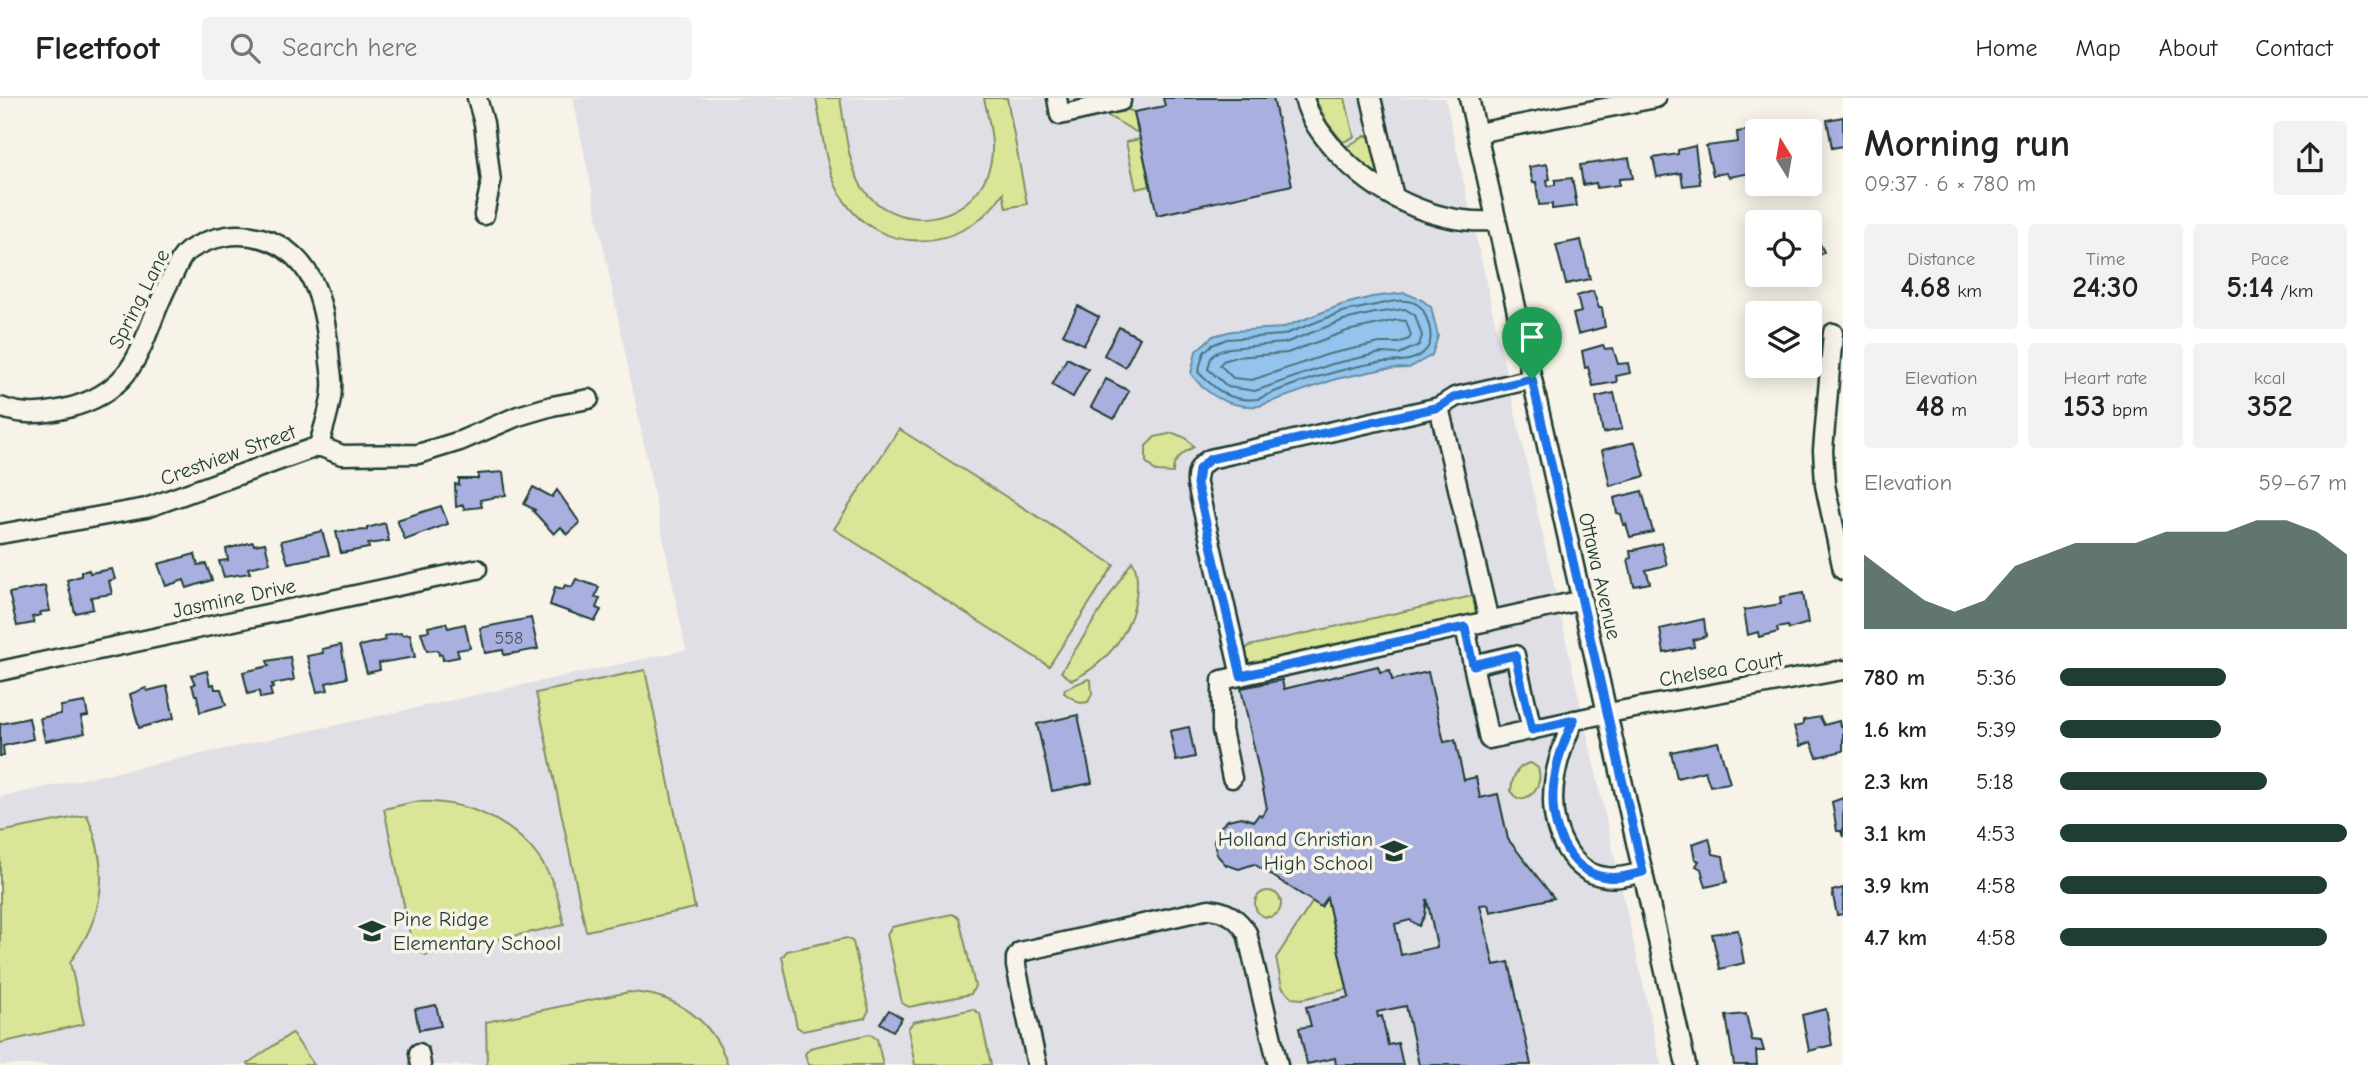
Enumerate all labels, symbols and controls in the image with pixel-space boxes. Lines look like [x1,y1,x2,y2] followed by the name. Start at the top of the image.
[202,17,692,80] search box
[35,29,160,67] text: Fleetfoot
[226,29,264,67] icon: search
[282,33,417,63] text: Search here
[1976,34,2037,62] text: Home
[2075,34,2121,62] text: Map
[2159,34,2217,62] text: About
[2255,34,2333,62] text: Contact
[1745,119,1822,196] north arrow
[1745,119,1822,378] map controls
[2273,121,2347,195] button: share
[1864,122,2070,166] text: Morning run
[1864,170,2036,197] text: 09:37 · 6 × 780 m
[1745,210,1822,287] button: locate
[104,245,174,353] street label: Spring Lane
[1907,248,1975,270] text: Distance
[2086,248,2125,270] text: Time
[2251,248,2289,270] text: Pace
[1900,270,1951,305] text: 4.68
[2072,270,2139,305] text: 24:30
[2226,270,2274,305] text: 5:14
[1951,280,1982,302] text: km
[2274,280,2313,302] text: /km
[1745,301,1822,378] button: layers
[1502,307,1562,379] pin
[1513,318,1551,356] icon: arrive
[1905,367,1978,389] text: Elevation
[2064,367,2147,389] text: Heart rate
[2254,367,2286,389] text: kcal
[1915,389,1945,424] text: 48
[2063,389,2106,424] text: 153
[2247,389,2293,424] text: 352
[1945,399,1967,421] text: m
[2106,399,2148,421] text: bpm
[157,419,300,491] street label: Crestview Street
[1864,469,1952,496] text: Elevation
[2258,469,2347,496] text: 59–67 m
[1574,510,1626,642] street label: Ottawa Avenue
[170,573,298,623] street label: Jasmine Drive
[495,628,523,649] house number: 558
[1657,646,1786,692] street label: Chelsea Court
[1864,664,1925,691] text: 780 m
[1976,664,2017,691] text: 5:36
[1864,716,1927,743] text: 1.6 km
[1976,716,2016,743] text: 5:39
[1864,768,1929,795] text: 2.3 km
[1976,768,2014,795] text: 5:18
[1864,820,1926,847] text: 3.1 km
[1976,820,2015,847] text: 4:53
[1218,827,1373,875] place label: Holland Christian High School
[1379,836,1409,866] school or university icon: Holland Christian High School
[1864,872,1929,899] text: 3.9 km
[1976,872,2016,899] text: 4:58
[393,907,561,955] place label: Pine Ridge Elementary School
[357,916,387,946] school or university icon: Pine Ridge Elementary School
[1864,924,1927,951] text: 4.7 km
[1976,924,2016,951] text: 4:58

